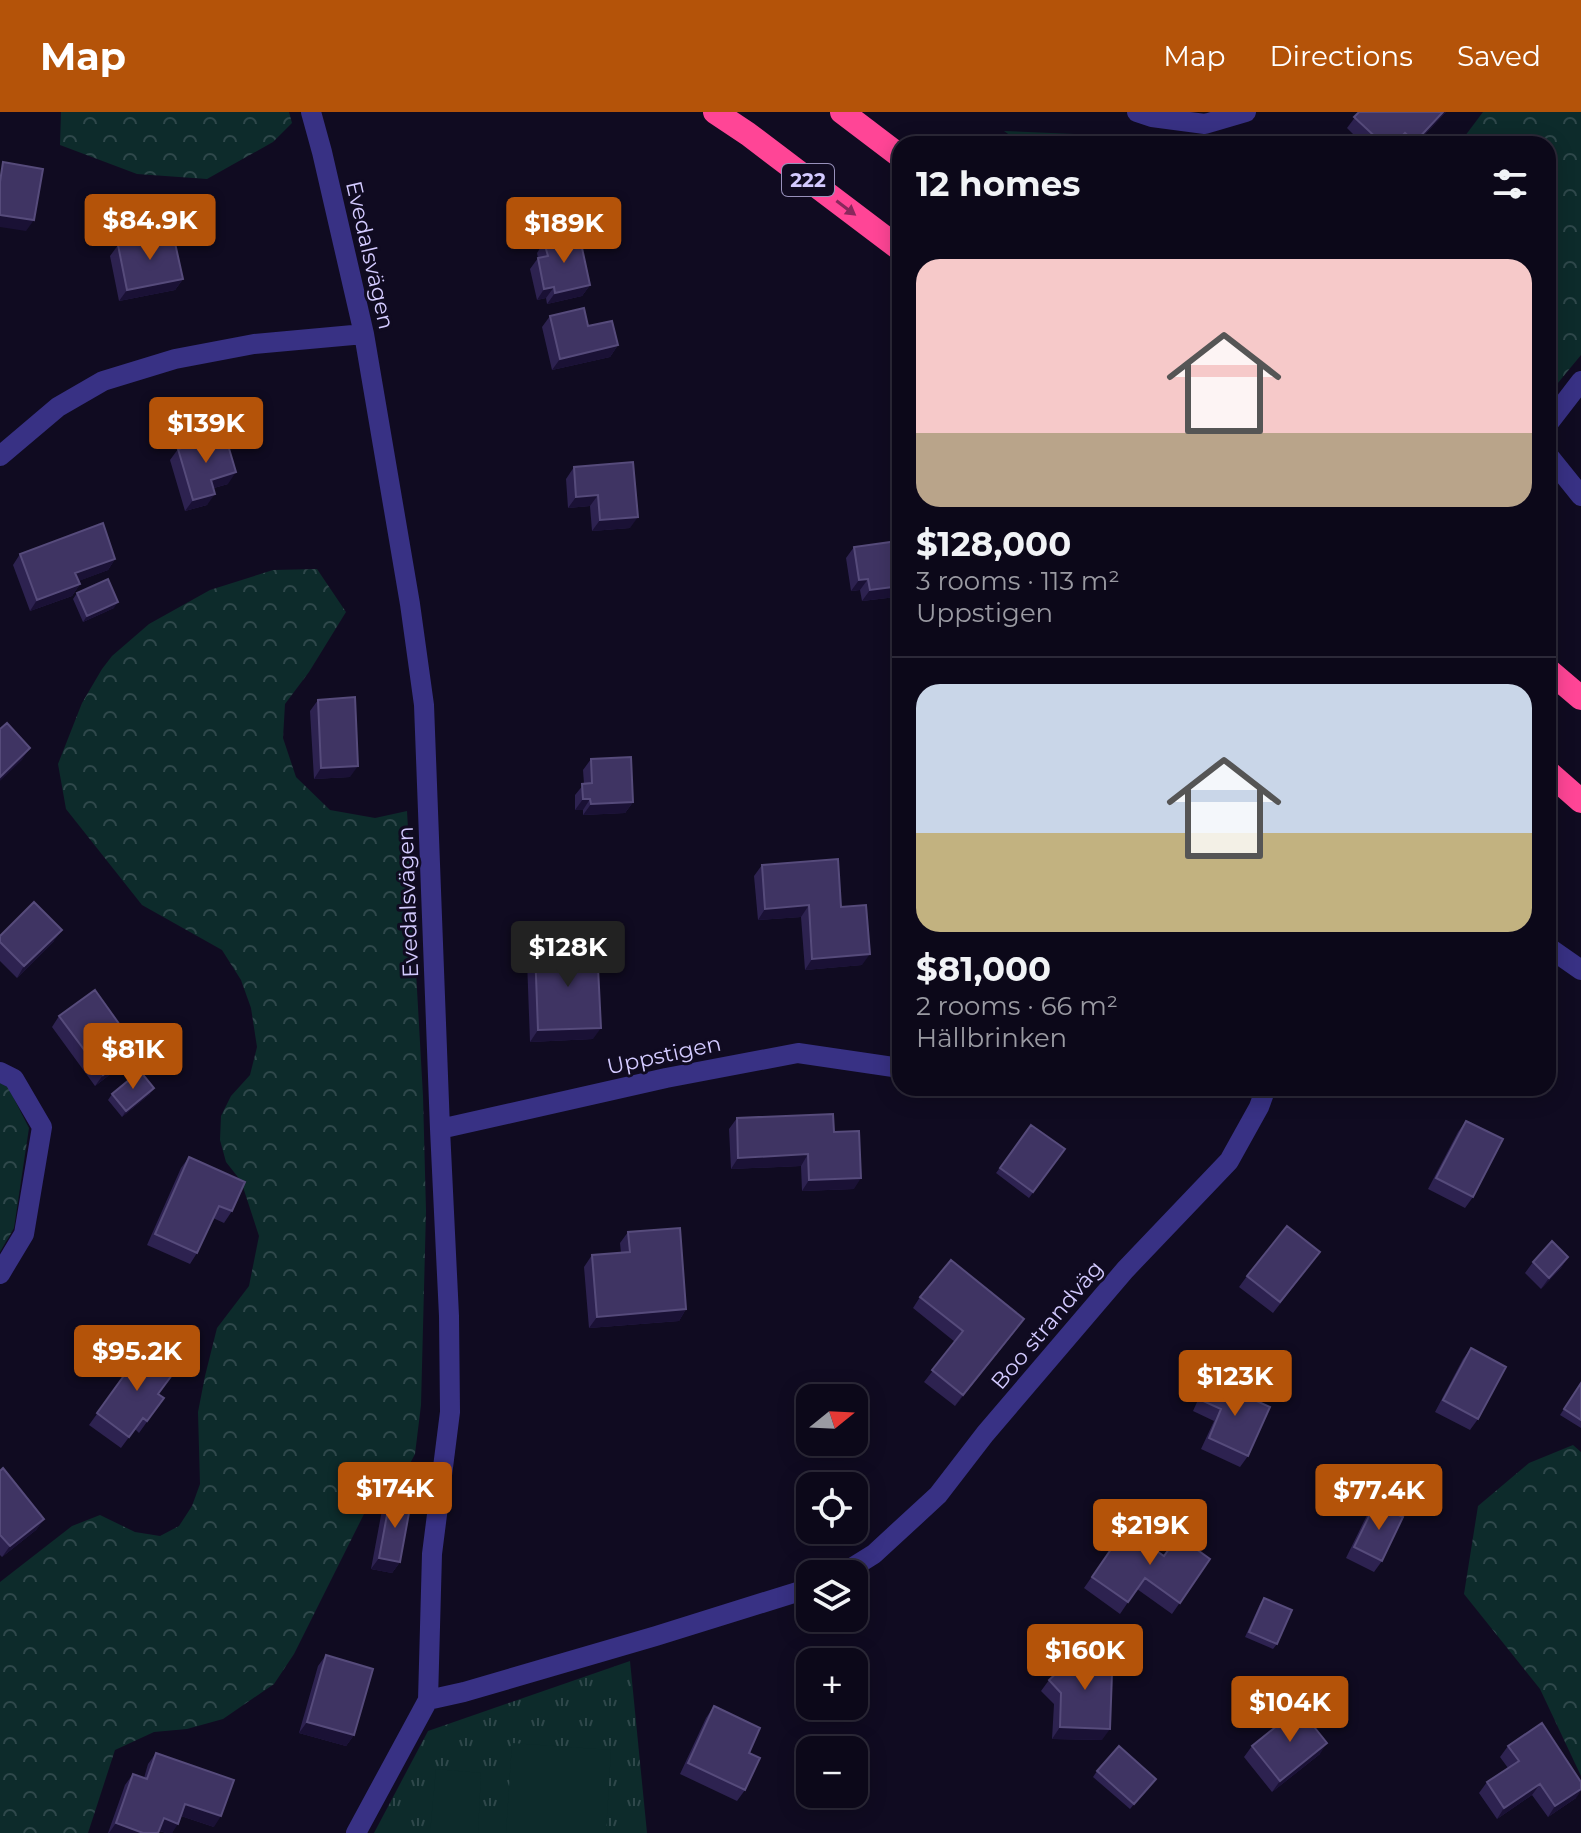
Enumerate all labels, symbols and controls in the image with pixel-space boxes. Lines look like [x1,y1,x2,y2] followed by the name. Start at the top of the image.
[40,33,126,80] text: Map
[1163,39,1225,73] text: Map
[1269,39,1413,73] text: Directions
[1457,39,1541,73] text: Saved
[1488,162,1532,206] icon: filters
[916,163,1080,205] text: 12 homes
[782,164,834,196] road number: 222
[340,178,400,332] street label: Evedalsvägen
[85,194,215,262] pin: $84.9K
[508,197,620,265] pin: $189K
[836,200,856,216] one-way arrow
[103,204,197,236] text: $84.9K
[524,207,604,239] text: $189K
[1152,311,1296,455] icon: home
[150,397,262,465] pin: $139K
[167,407,245,439] text: $139K
[916,523,1071,565] text: $128,000
[916,565,1120,597] text: 3 rooms · 113 m²
[916,597,1053,629] text: Uppstigen
[1152,736,1296,880] icon: home
[392,826,424,978] street label: Evedalsvägen
[512,921,624,989] pin: $128K
[529,931,607,963] text: $128K
[916,948,1051,990] text: $81,000
[916,990,1118,1022] text: 2 rooms · 66 m²
[916,1022,1067,1054] text: Hällbrinken
[86,1023,180,1091] pin: $81K
[604,1030,724,1080] street label: Uppstigen
[101,1033,165,1065] text: $81K
[985,1255,1109,1395] street label: Boo strandväg
[72,1325,202,1393] pin: $95.2K
[92,1335,182,1367] text: $95.2K
[1179,1350,1291,1418] pin: $123K
[1197,1360,1273,1392] text: $123K
[796,1384,868,1456] north arrow
[796,1384,868,1808] map controls
[339,1462,451,1530] pin: $174K
[1314,1464,1444,1532] pin: $77.4K
[356,1472,434,1504] text: $174K
[796,1472,868,1544] button: locate
[1333,1474,1425,1506] text: $77.4K
[1094,1499,1206,1567] pin: $219K
[1111,1509,1189,1541] text: $219K
[796,1560,868,1632] button: layers
[1029,1624,1141,1692] pin: $160K
[1045,1634,1125,1666] text: $160K
[796,1648,868,1720] button: +
[1234,1676,1346,1744] pin: $104K
[1249,1686,1331,1718] text: $104K
[796,1736,868,1808] button: −

